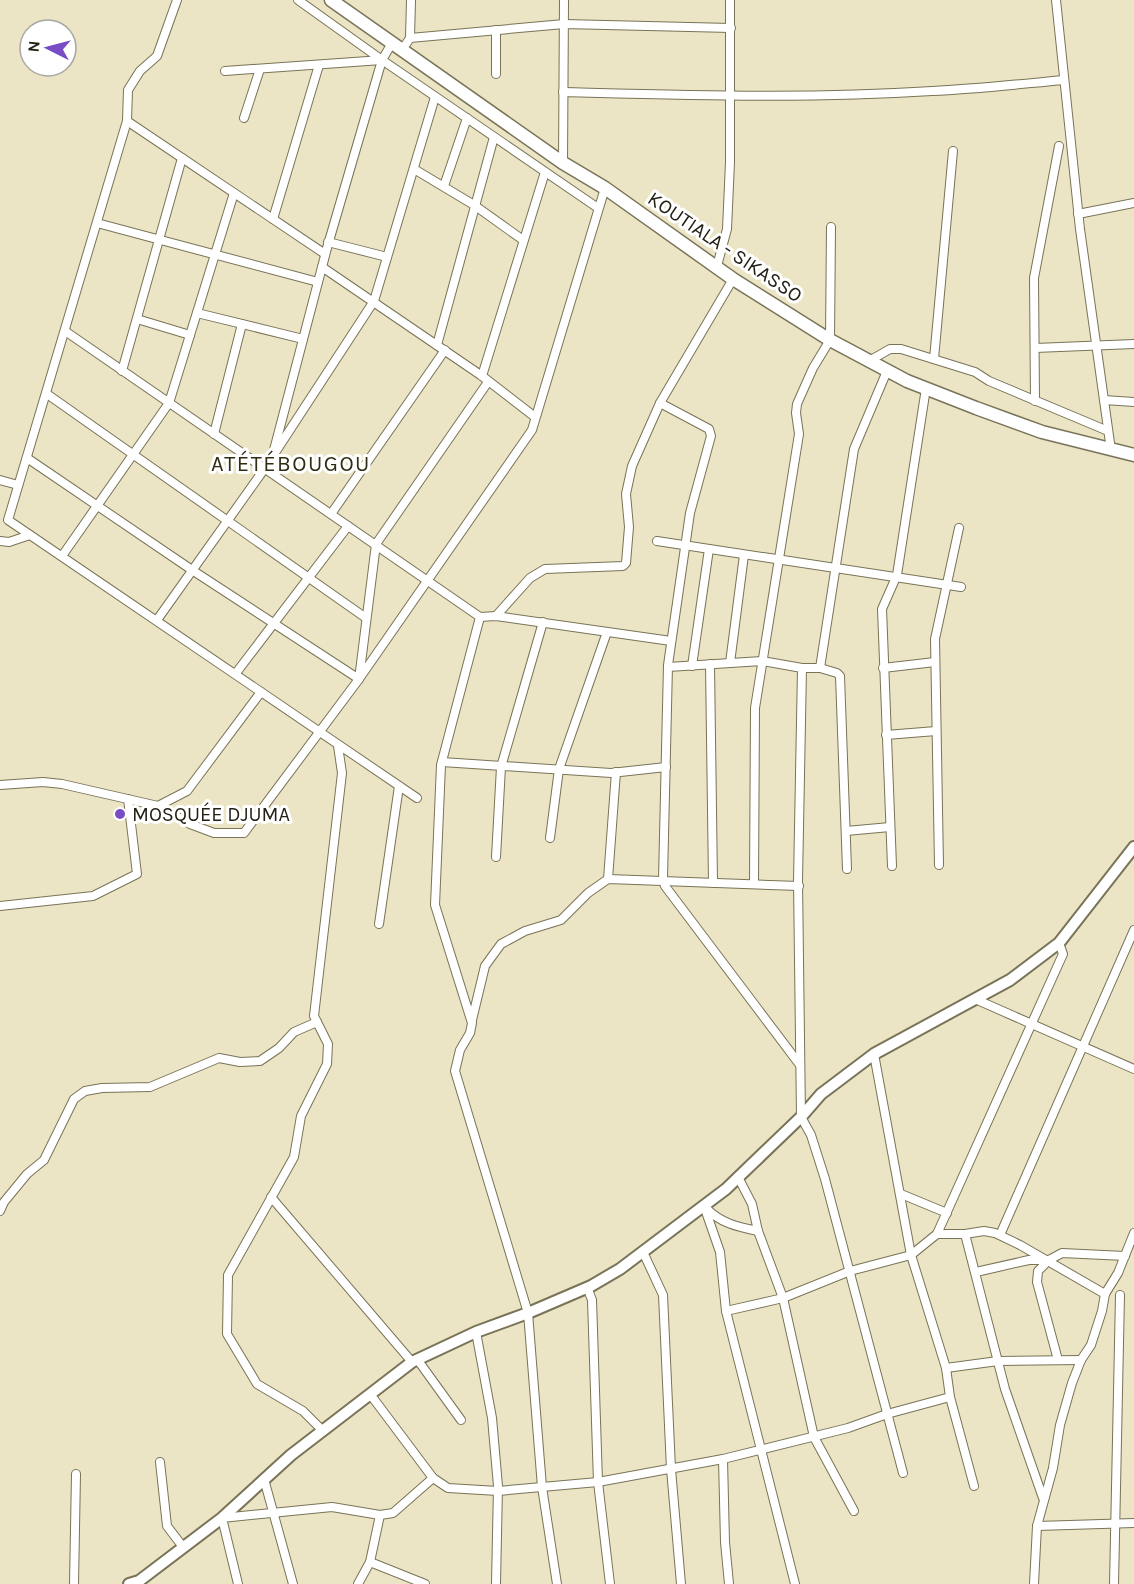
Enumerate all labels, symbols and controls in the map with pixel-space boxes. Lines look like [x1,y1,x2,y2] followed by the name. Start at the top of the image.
[18,18,78,78] north arrow
[24,40,44,53] text: N
[644,187,806,307] street label: KOUTIALA - SIKASSO
[211,450,371,477] district label: ATÉTÉBOUGOU
[132,802,290,826] place label: MOSQUÉE DJUMA
[113,807,127,821] marker: MOSQUÉE DJUMA

